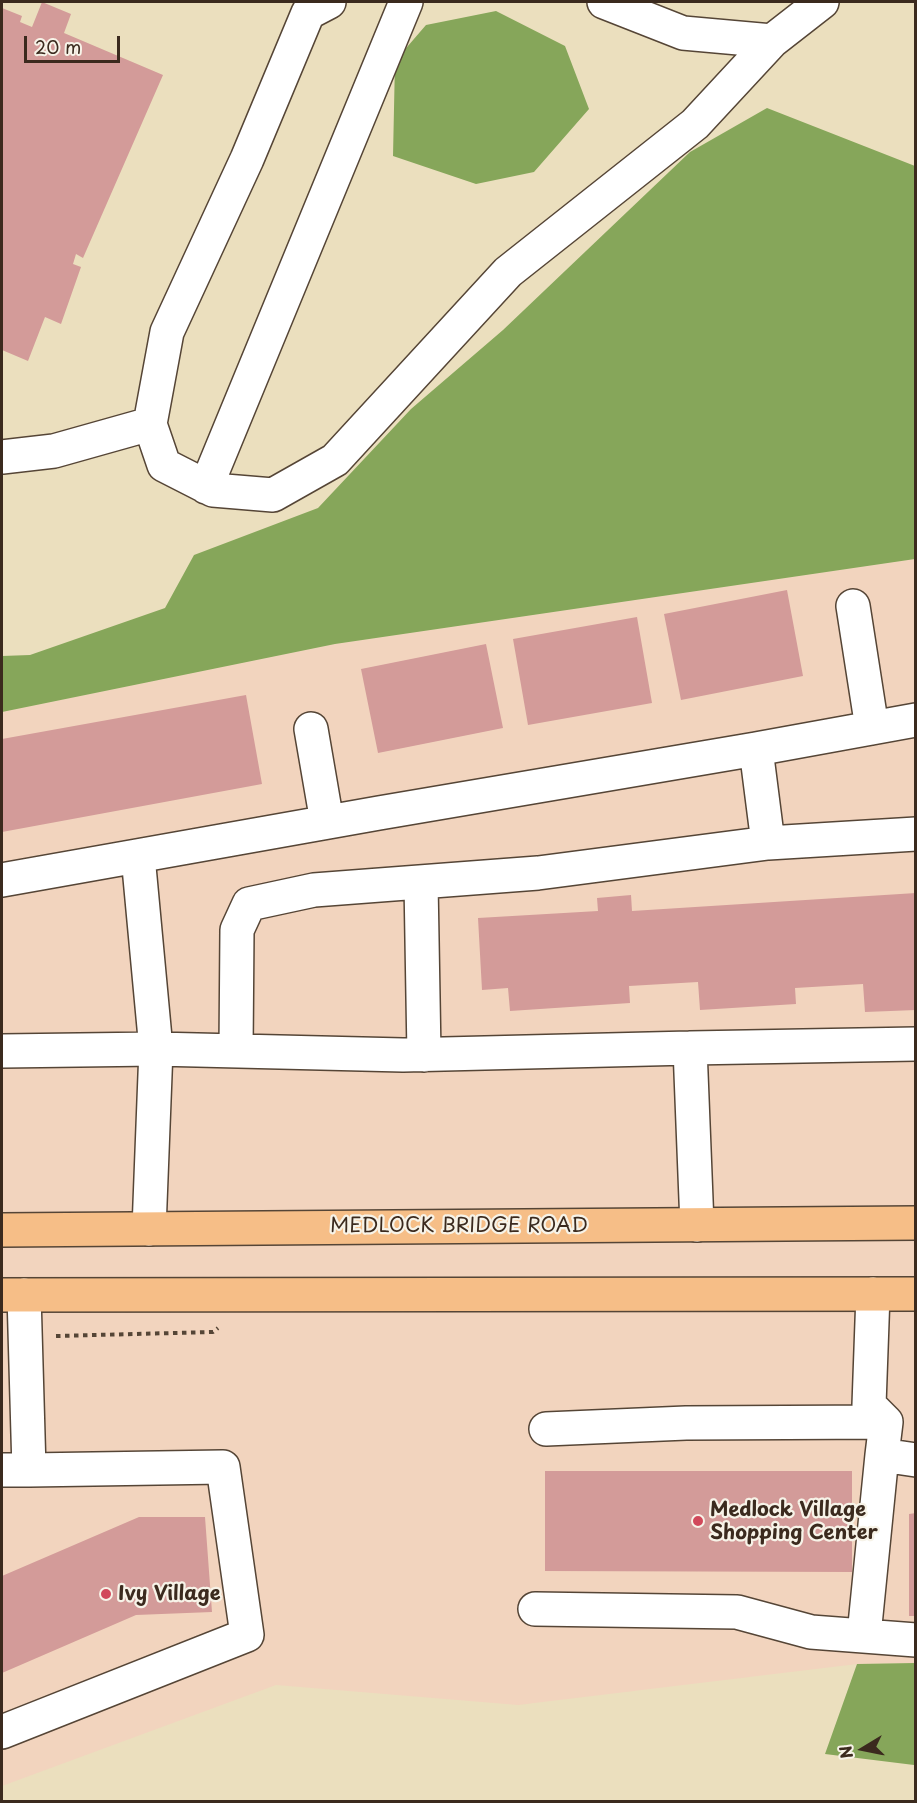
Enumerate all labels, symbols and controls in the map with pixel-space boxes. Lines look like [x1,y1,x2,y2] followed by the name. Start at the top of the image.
[27,24,123,62] scale bar
[35,33,81,60] text: 20 m
[330,1214,588,1238] street label: MEDLOCK BRIDGE ROAD
[710,1498,878,1545] place label: Medlock Village Shopping Center
[691,1514,705,1528] marker: Medlock Village Shopping Center
[118,1582,221,1606] place label: Ivy Village
[99,1587,113,1601] marker: Ivy Village
[833,1719,893,1779] north arrow
[832,1744,858,1760] text: N

